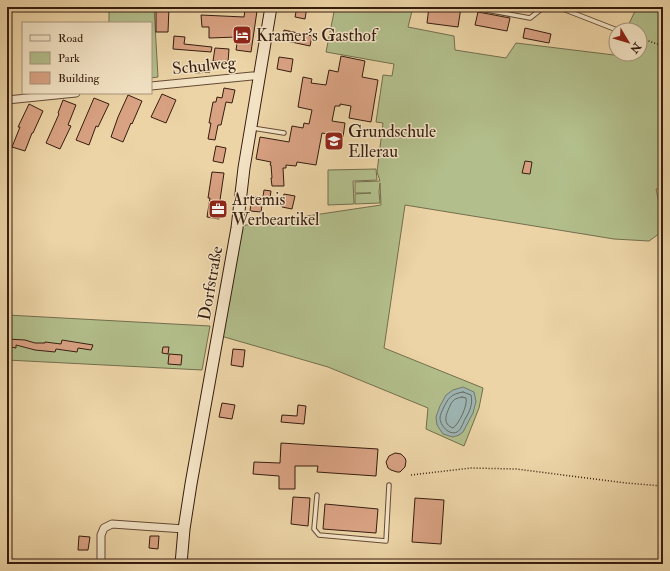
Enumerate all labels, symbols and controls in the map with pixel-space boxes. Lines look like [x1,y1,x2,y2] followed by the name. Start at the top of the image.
[22,22,152,94] legend
[608,22,648,62] north arrow
[231,24,253,46] hotel icon: Kramer's Gasthof
[256,25,379,46] place label: Kramer's Gasthof
[58,31,83,46] text: Road
[627,39,644,57] text: N
[58,51,80,66] text: Park
[171,52,238,79] street label: Schulweg
[58,71,101,86] text: Building
[348,121,436,162] place label: Grundschule Ellerau
[323,130,345,152] school or university icon: Grundschule Ellerau
[231,189,320,230] place label: Artemis Werbeartikel
[207,198,229,220] office icon: Artemis Werbeartikel
[194,244,227,322] street label: Dorfstraße

